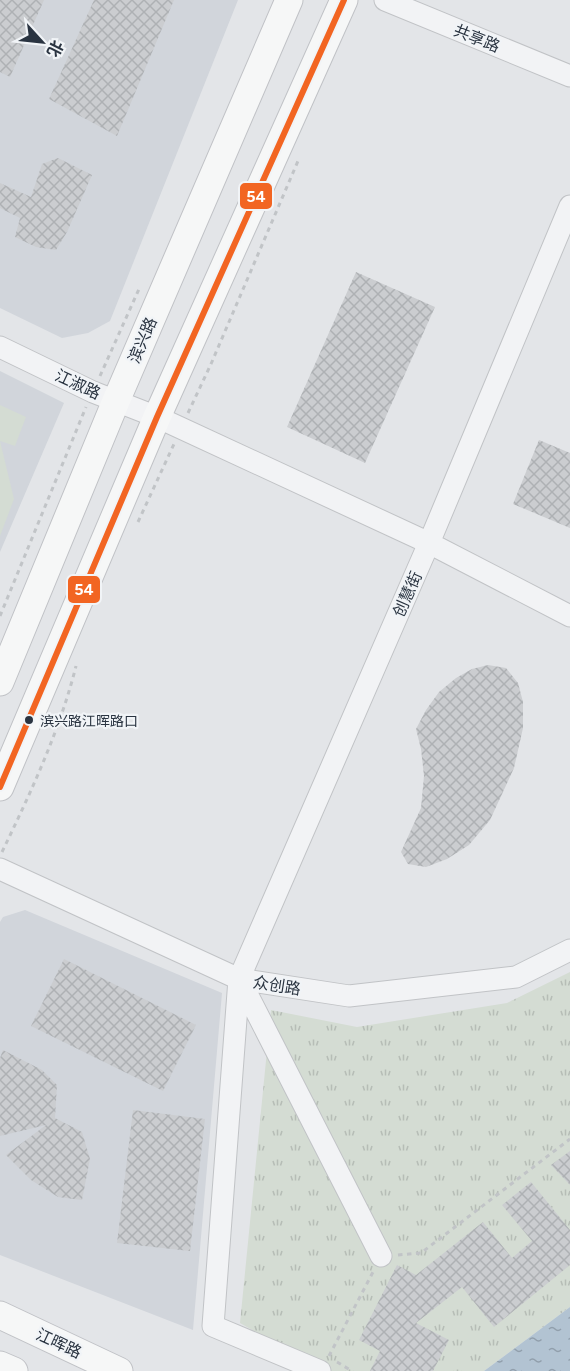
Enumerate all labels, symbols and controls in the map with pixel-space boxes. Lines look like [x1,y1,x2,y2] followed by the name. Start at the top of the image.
[12,12,72,72] north arrow
[451,21,503,56] street label: 共享路
[43,37,67,60] text: 北
[239,182,273,210] line badge: 54
[246,187,266,206] text: 54
[124,314,161,366] street label: 滨兴路
[52,366,104,403] street label: 江淑路
[389,568,426,620] street label: 创慧街
[67,575,101,604] line badge: 54
[74,580,94,599] text: 54
[40,713,138,730] place label: 滨兴路江晖路口
[23,714,35,726] marker: 滨兴路江晖路口
[252,972,302,999] street label: 众创路
[33,1325,85,1362] street label: 江晖路

